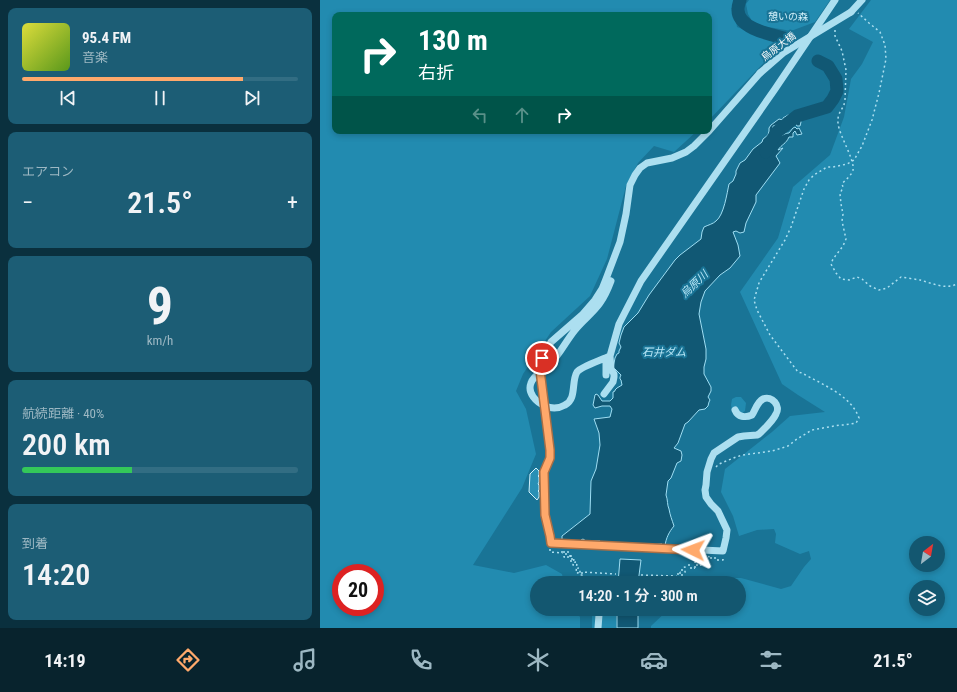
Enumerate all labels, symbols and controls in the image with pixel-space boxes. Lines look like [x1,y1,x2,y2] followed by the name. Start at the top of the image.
[768,11,808,22] park label: 憩いの森
[418,24,488,57] text: 130 m
[352,28,404,80] icon: right
[82,29,131,47] text: 95.4 FM
[759,30,798,63] street label: 烏原大橋
[82,50,108,65] text: 音楽
[418,62,454,83] text: 右折
[57,87,79,109] icon: previous
[149,87,171,109] icon: pause
[241,87,263,109] icon: next
[469,104,491,126] icon: left
[511,104,533,126] icon: ahead
[553,104,575,126] icon: right
[22,164,74,179] text: エアコン
[127,185,193,220] text: 21.5°
[22,190,33,215] text: −
[287,190,298,215] text: +
[678,268,711,300] water label: 烏原川
[147,276,173,337] text: 9
[147,333,173,348] text: km/h
[525,341,559,375] pin
[642,346,686,359] water label: 石井ダム
[531,347,553,369] icon: arrive
[22,406,104,421] text: 航続距離 · 40%
[22,427,111,462] text: 200 km
[672,529,714,571] position arrow
[22,536,48,551] text: 到着
[909,536,945,572] north arrow
[909,536,945,616] map controls
[22,557,90,592] text: 14:20
[332,564,384,616] speed limit sign: 20
[909,580,945,616] button: layers
[578,587,698,605] text: 14:20 · 1 分 · 300 m
[174,646,202,674] icon: directions
[291,646,319,674] icon: music
[407,646,435,674] icon: phone
[524,646,552,674] icon: climate
[640,646,668,674] icon: car
[757,646,785,674] icon: filters
[44,650,86,671] text: 14:19
[873,650,913,671] text: 21.5°

